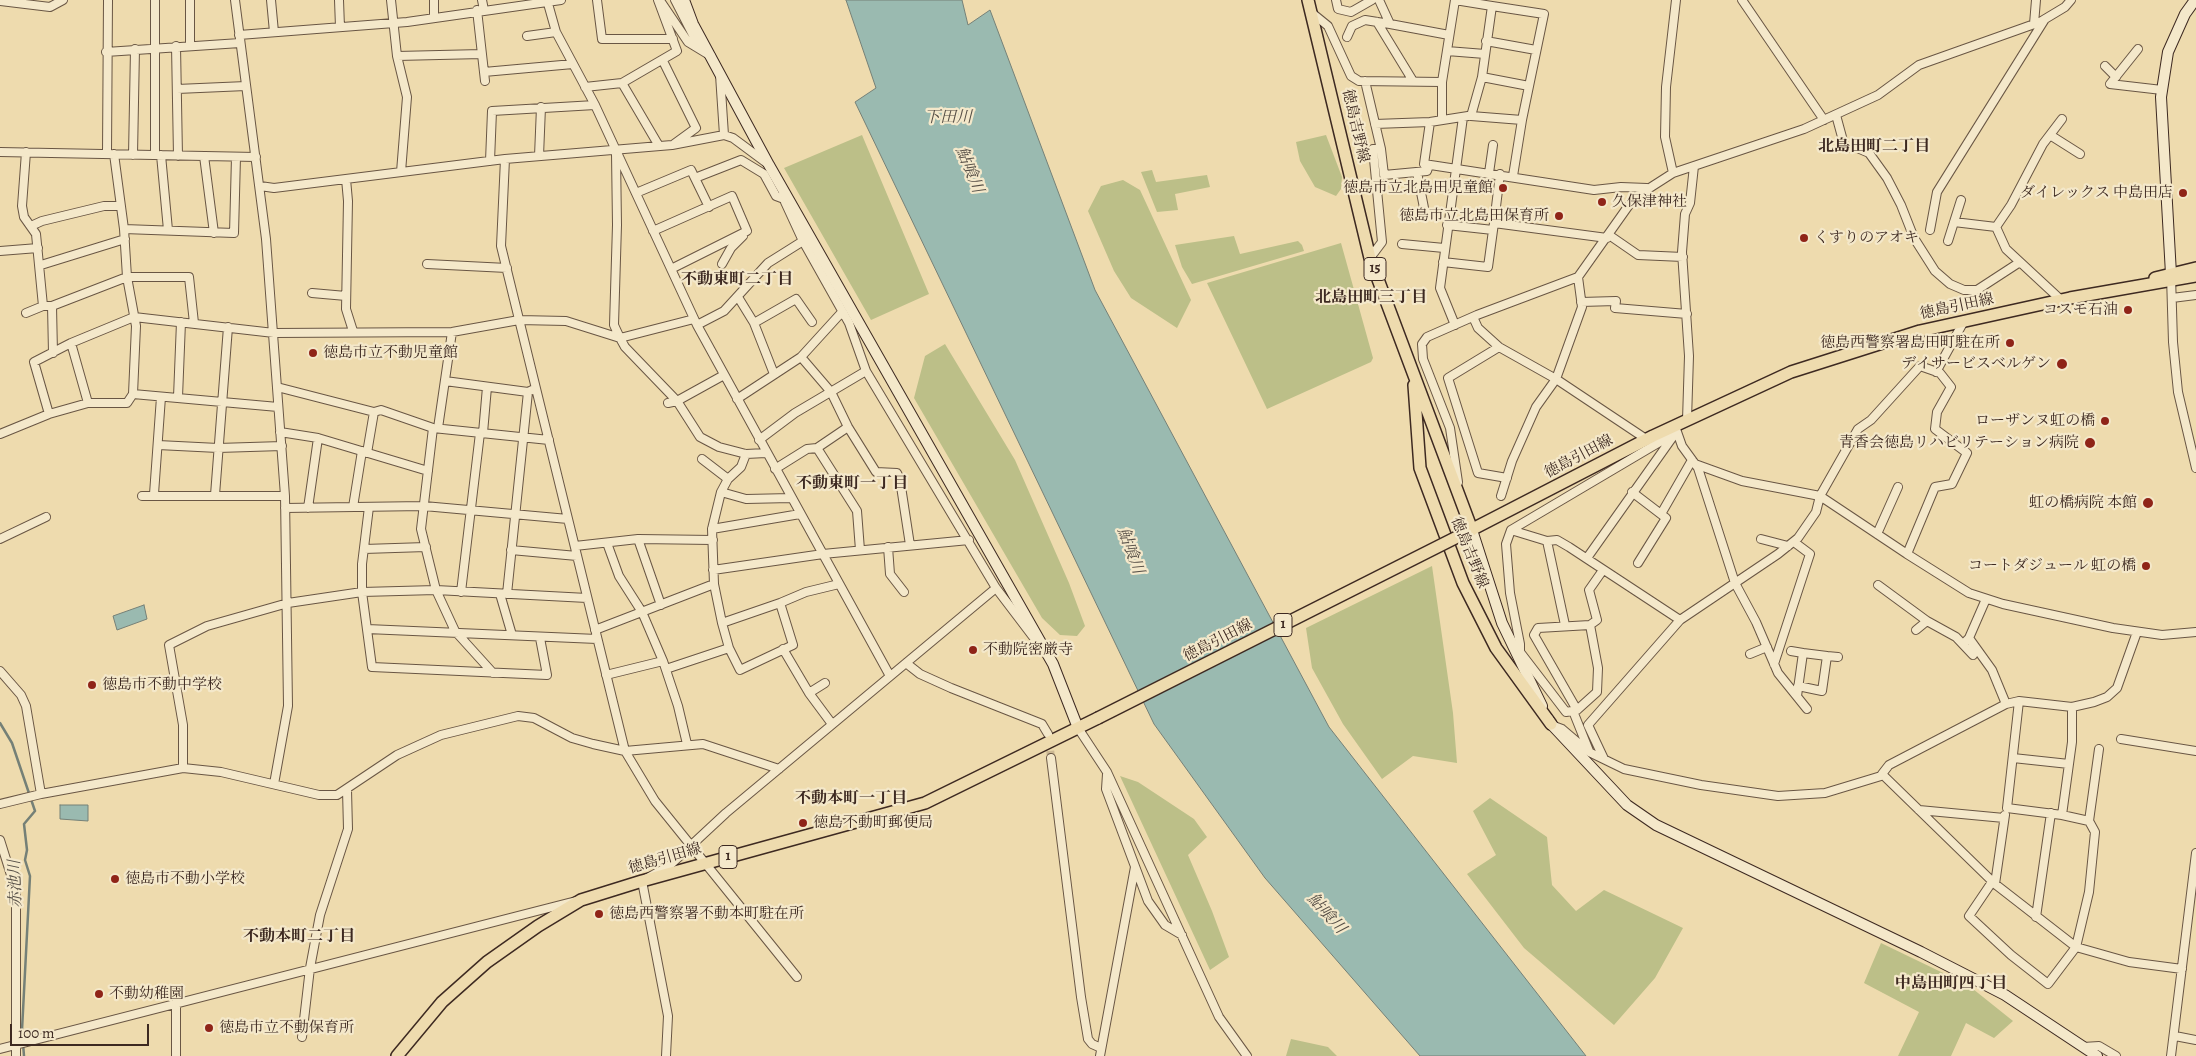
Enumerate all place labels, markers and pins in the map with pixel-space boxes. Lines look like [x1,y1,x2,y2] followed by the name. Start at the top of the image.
[1343,179,1493,197] place label: 徳島市立北島田児童館
[1497,182,1509,194] marker: 徳島市立北島田児童館
[2020,184,2173,202] place label: ダイレックス 中島田店
[2177,187,2189,199] marker: ダイレックス 中島田店
[1612,193,1687,211] place label: 久保津神社
[1596,196,1608,208] marker: 久保津神社
[1399,207,1549,225] place label: 徳島市立北島田保育所
[1553,210,1565,222] marker: 徳島市立北島田保育所
[1814,229,1919,247] place label: くすりのアオキ
[1798,232,1810,244] marker: くすりのアオキ
[2043,301,2118,319] place label: コスモ石油
[2122,304,2134,316] marker: コスモ石油
[1820,334,2000,352] place label: 徳島西警察署島田町駐在所
[2004,337,2016,349] marker: 徳島西警察署島田町駐在所
[323,344,458,362] place label: 徳島市立不動児童館
[307,347,319,359] marker: 徳島市立不動児童館
[1901,355,2051,373] place label: デイサービスベルゲン
[2055,357,2069,371] marker: デイサービスベルゲン
[1975,412,2095,430] place label: ローザンヌ虹の橋
[2099,415,2111,427] marker: ローザンヌ虹の橋
[1839,434,2079,452] place label: 青香会徳島リハビリテーション病院
[2083,436,2097,450] marker: 青香会徳島リハビリテーション病院
[2029,494,2137,512] place label: 虹の橋病院 本館
[2141,496,2155,510] marker: 虹の橋病院 本館
[1968,557,2136,575] place label: コートダジュール 虹の橋
[2140,560,2152,572] marker: コートダジュール 虹の橋
[983,641,1073,659] place label: 不動院密厳寺
[967,644,979,656] marker: 不動院密厳寺
[102,676,222,694] place label: 徳島市不動中学校
[86,679,98,691] marker: 徳島市不動中学校
[813,814,933,832] place label: 徳島不動町郵便局
[797,817,809,829] marker: 徳島不動町郵便局
[125,870,245,888] place label: 徳島市不動小学校
[109,873,121,885] marker: 徳島市不動小学校
[609,905,804,923] place label: 徳島西警察署不動本町駐在所
[593,908,605,920] marker: 徳島西警察署不動本町駐在所
[109,985,184,1003] place label: 不動幼稚園
[93,988,105,1000] marker: 不動幼稚園
[219,1019,354,1037] place label: 徳島市立不動保育所
[203,1022,215,1034] marker: 徳島市立不動保育所

